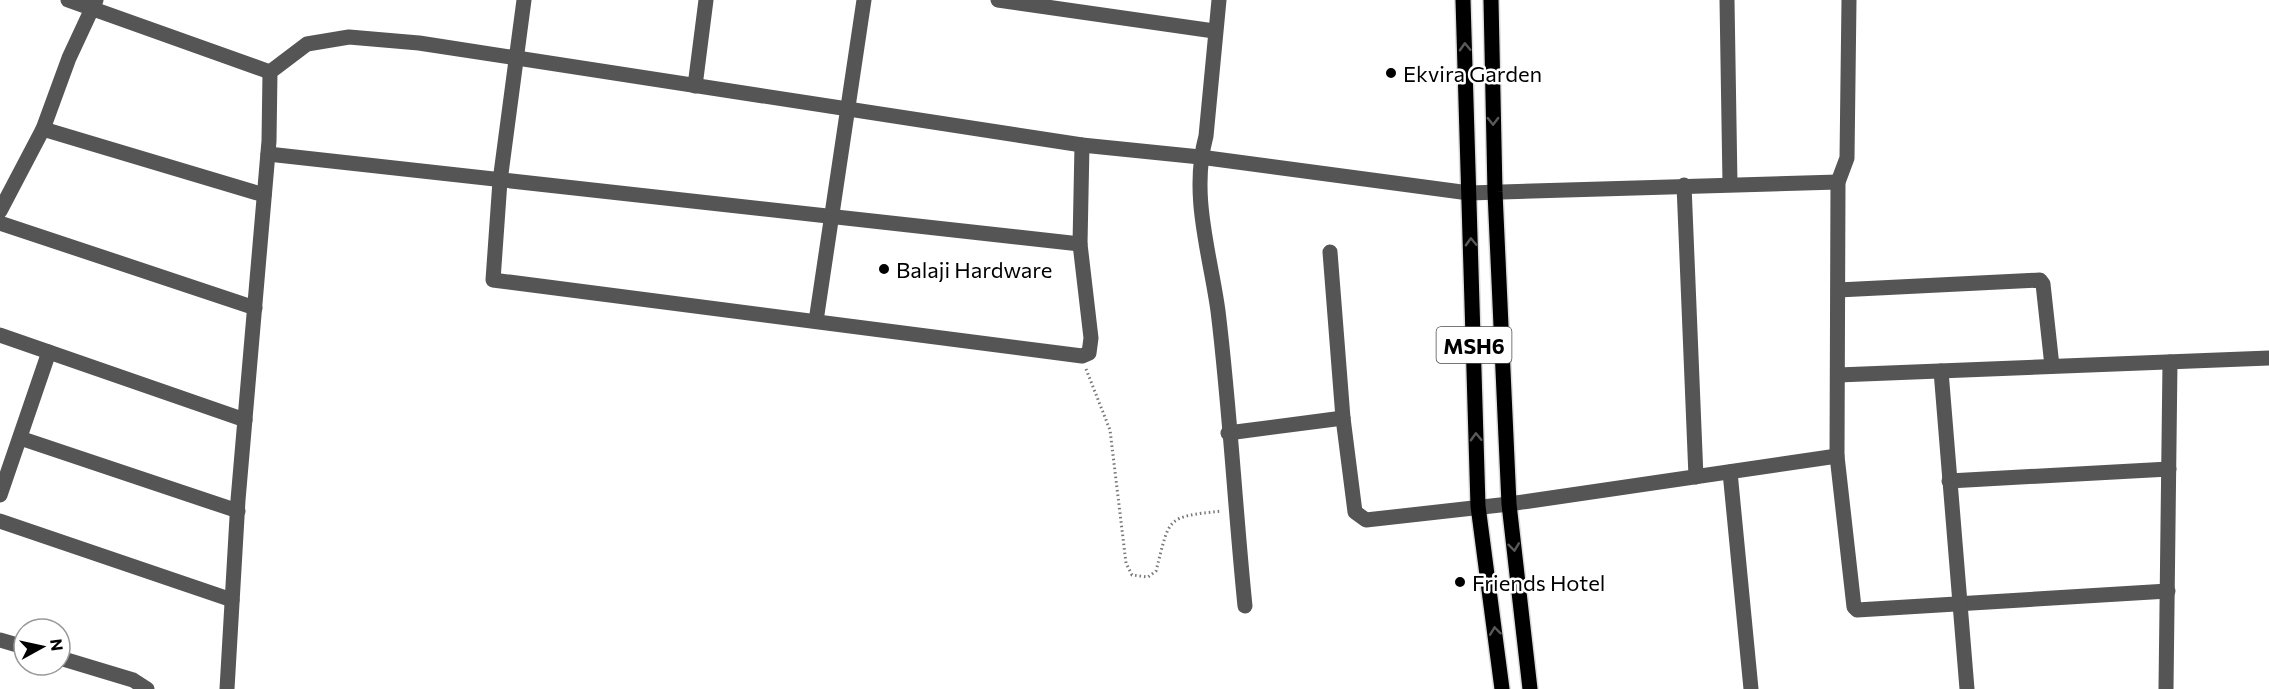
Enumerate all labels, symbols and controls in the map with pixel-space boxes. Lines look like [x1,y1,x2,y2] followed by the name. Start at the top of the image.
[1458,43,1471,52] one-way arrow
[1403,60,1542,87] place label: Ekvira Garden
[1384,66,1398,80] marker: Ekvira Garden
[1487,117,1500,126] one-way arrow
[1464,238,1477,247] one-way arrow
[896,256,1052,283] place label: Balaji Hardware
[877,262,891,276] marker: Balaji Hardware
[1436,327,1512,363] road number: MSH6
[1470,433,1483,442] one-way arrow
[1507,542,1519,551] one-way arrow
[1472,569,1605,596] place label: Friends Hotel
[1453,575,1467,589] marker: Friends Hotel
[12,617,72,677] north arrow
[1489,626,1501,636] one-way arrow
[47,638,68,652] text: N

